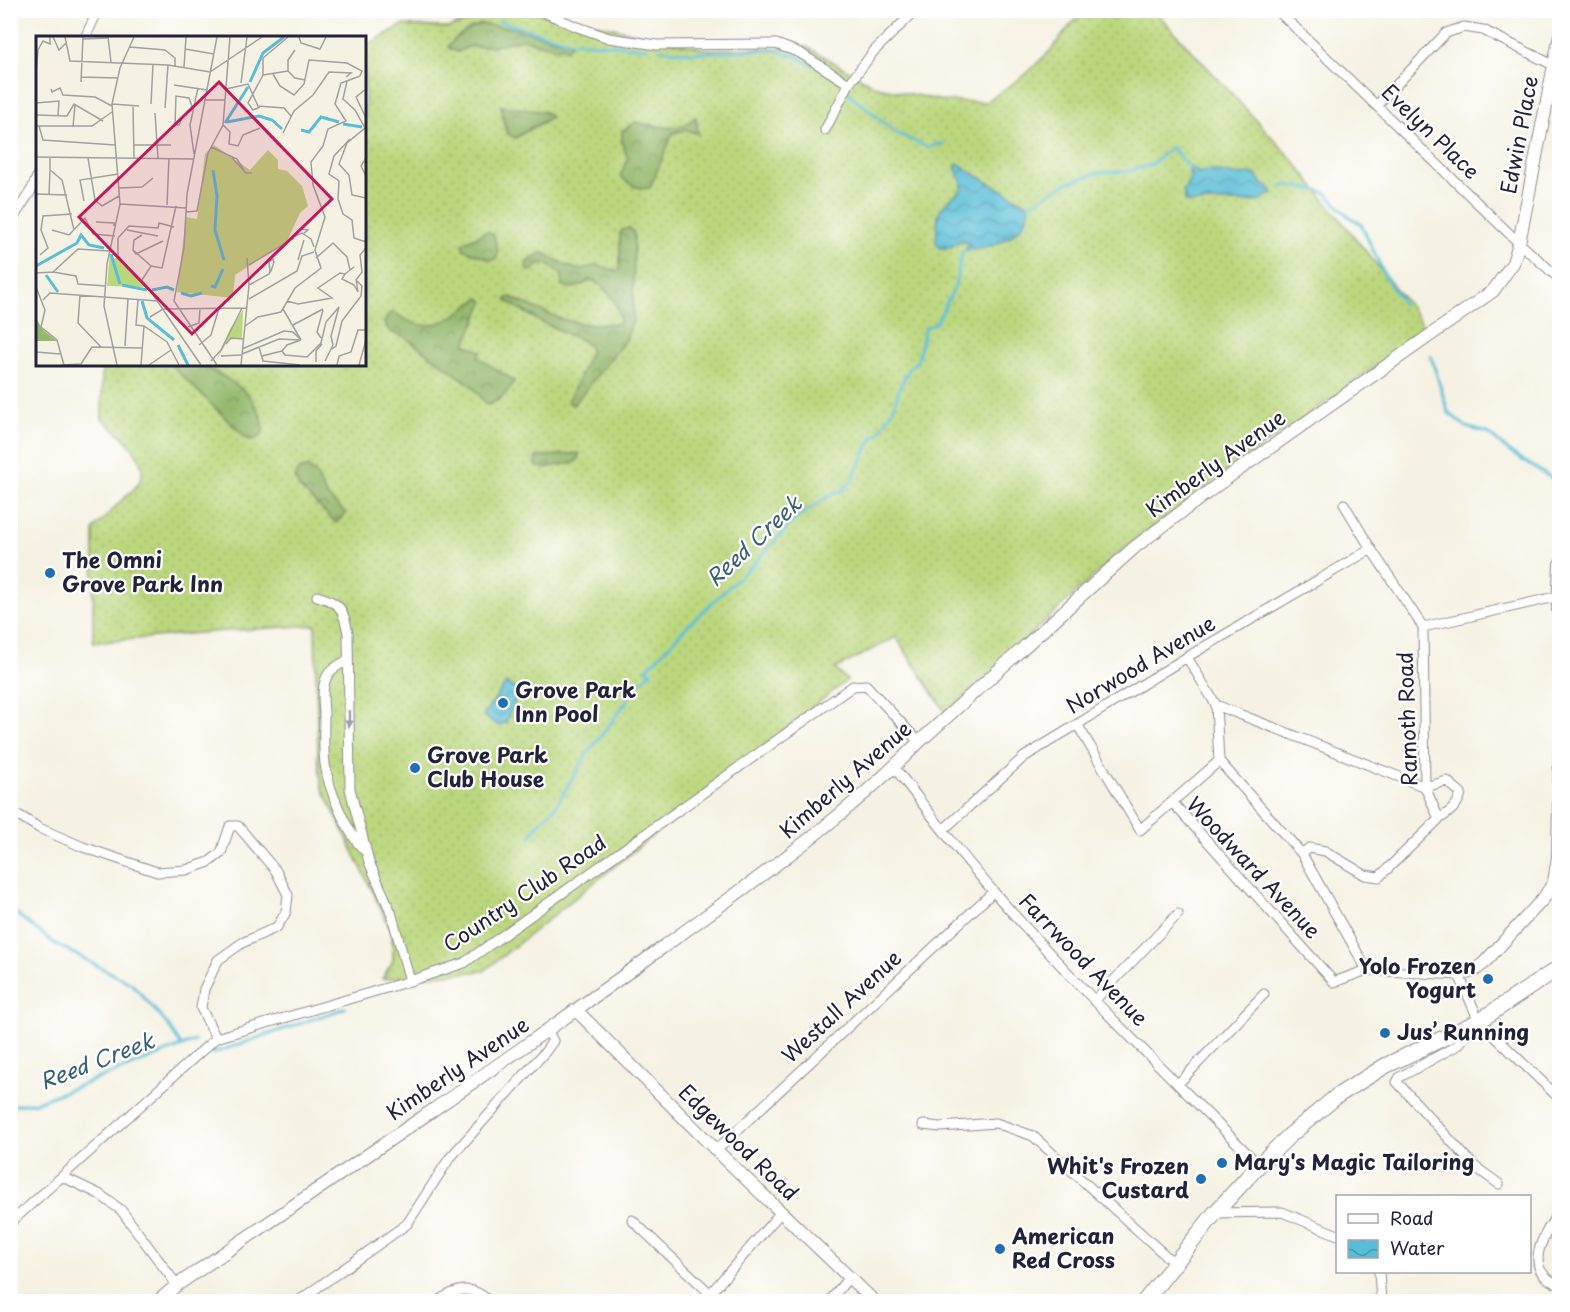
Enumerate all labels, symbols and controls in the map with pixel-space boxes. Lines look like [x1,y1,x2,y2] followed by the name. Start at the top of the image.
[36,36,366,366] inset map
[1491,73,1545,196] street label: Edwin Place
[1375,75,1488,186] street label: Evelyn Place
[1138,401,1291,524] street label: Kimberly Avenue
[698,486,809,593] water label: Reed Creek
[62,543,223,599] place label: The Omni Grove Park Inn
[43,566,57,580] marker: The Omni Grove Park Inn
[1059,606,1221,720] street label: Norwood Avenue
[1388,651,1424,787] street label: Ramoth Road
[515,673,636,729] place label: Grove Park Inn Pool
[496,696,510,710] marker: Grove Park Inn Pool
[344,709,354,728] one-way arrow
[772,712,918,845] street label: Kimberly Avenue
[427,738,548,794] place label: Grove Park Club House
[408,761,422,775] marker: Grove Park Club House
[1180,788,1329,945] street label: Woodward Avenue
[436,826,612,959] street label: Country Club Road
[1013,885,1156,1032] street label: Farrwood Avenue
[774,941,908,1070] street label: Westall Avenue
[1359,949,1476,1005] place label: Yolo Frozen Yogurt
[1481,972,1495,986] marker: Yolo Frozen Yogurt
[379,1008,535,1127] street label: Kimberly Avenue
[1397,1015,1529,1047] place label: Jus’ Running
[34,1022,160,1097] water label: Reed Creek
[1378,1026,1392,1040] marker: Jus’ Running
[672,1076,807,1207] street label: Edgewood Road
[1234,1145,1474,1177] place label: Mary's Magic Tailoring
[1047,1149,1189,1205] place label: Whit's Frozen Custard
[1215,1156,1229,1170] marker: Mary's Magic Tailoring
[1194,1172,1208,1186] marker: Whit's Frozen Custard
[1336,1195,1531,1273] legend
[1390,1204,1434,1231] text: Road
[1011,1219,1115,1275] place label: American Red Cross
[1390,1234,1445,1261] text: Water
[993,1242,1007,1256] marker: American Red Cross

